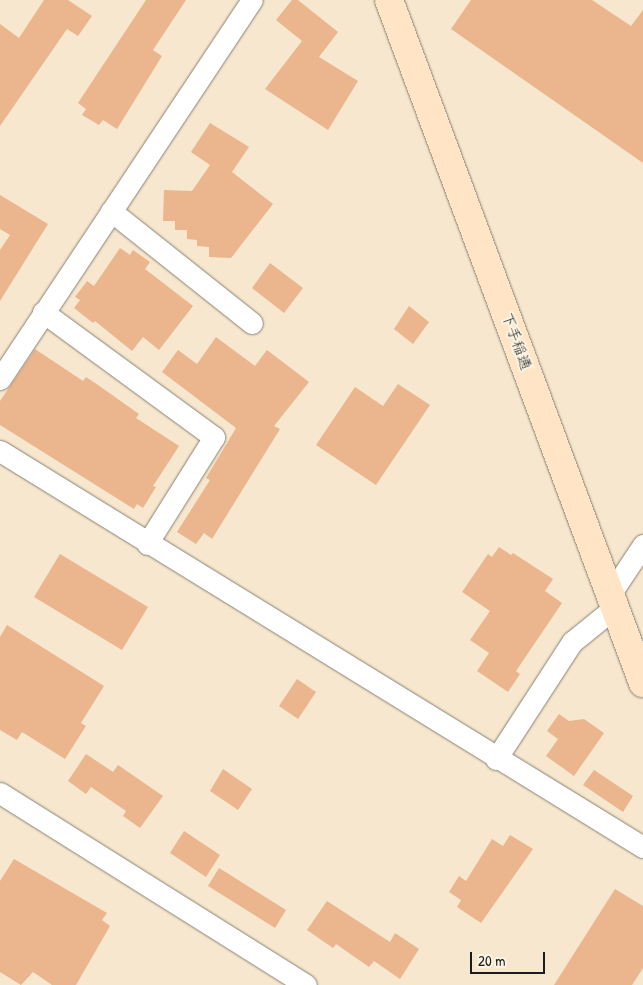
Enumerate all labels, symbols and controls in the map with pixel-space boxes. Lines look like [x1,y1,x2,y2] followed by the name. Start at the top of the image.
[498,310,536,372] street label: 下手稲通
[473,942,548,974] scale bar
[478,950,505,971] text: 20 m

